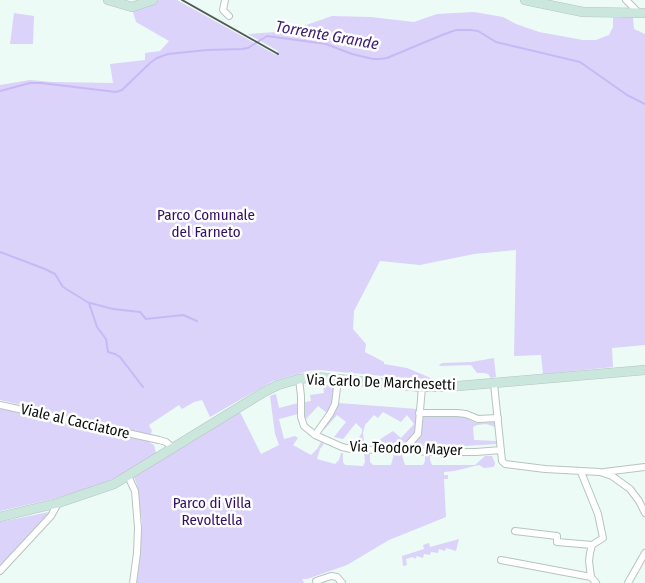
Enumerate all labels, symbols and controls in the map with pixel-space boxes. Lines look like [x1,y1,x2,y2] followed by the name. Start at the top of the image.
[274,17,380,55] water label: Torrente Grande
[157,207,255,242] park label: Parco Comunale del Farneto
[306,371,456,395] street label: Via Carlo De Marchesetti
[19,401,131,443] street label: Viale al Cacciatore
[349,438,463,460] street label: Via Teodoro Mayer
[173,495,251,530] park label: Parco di Villa Revoltella

